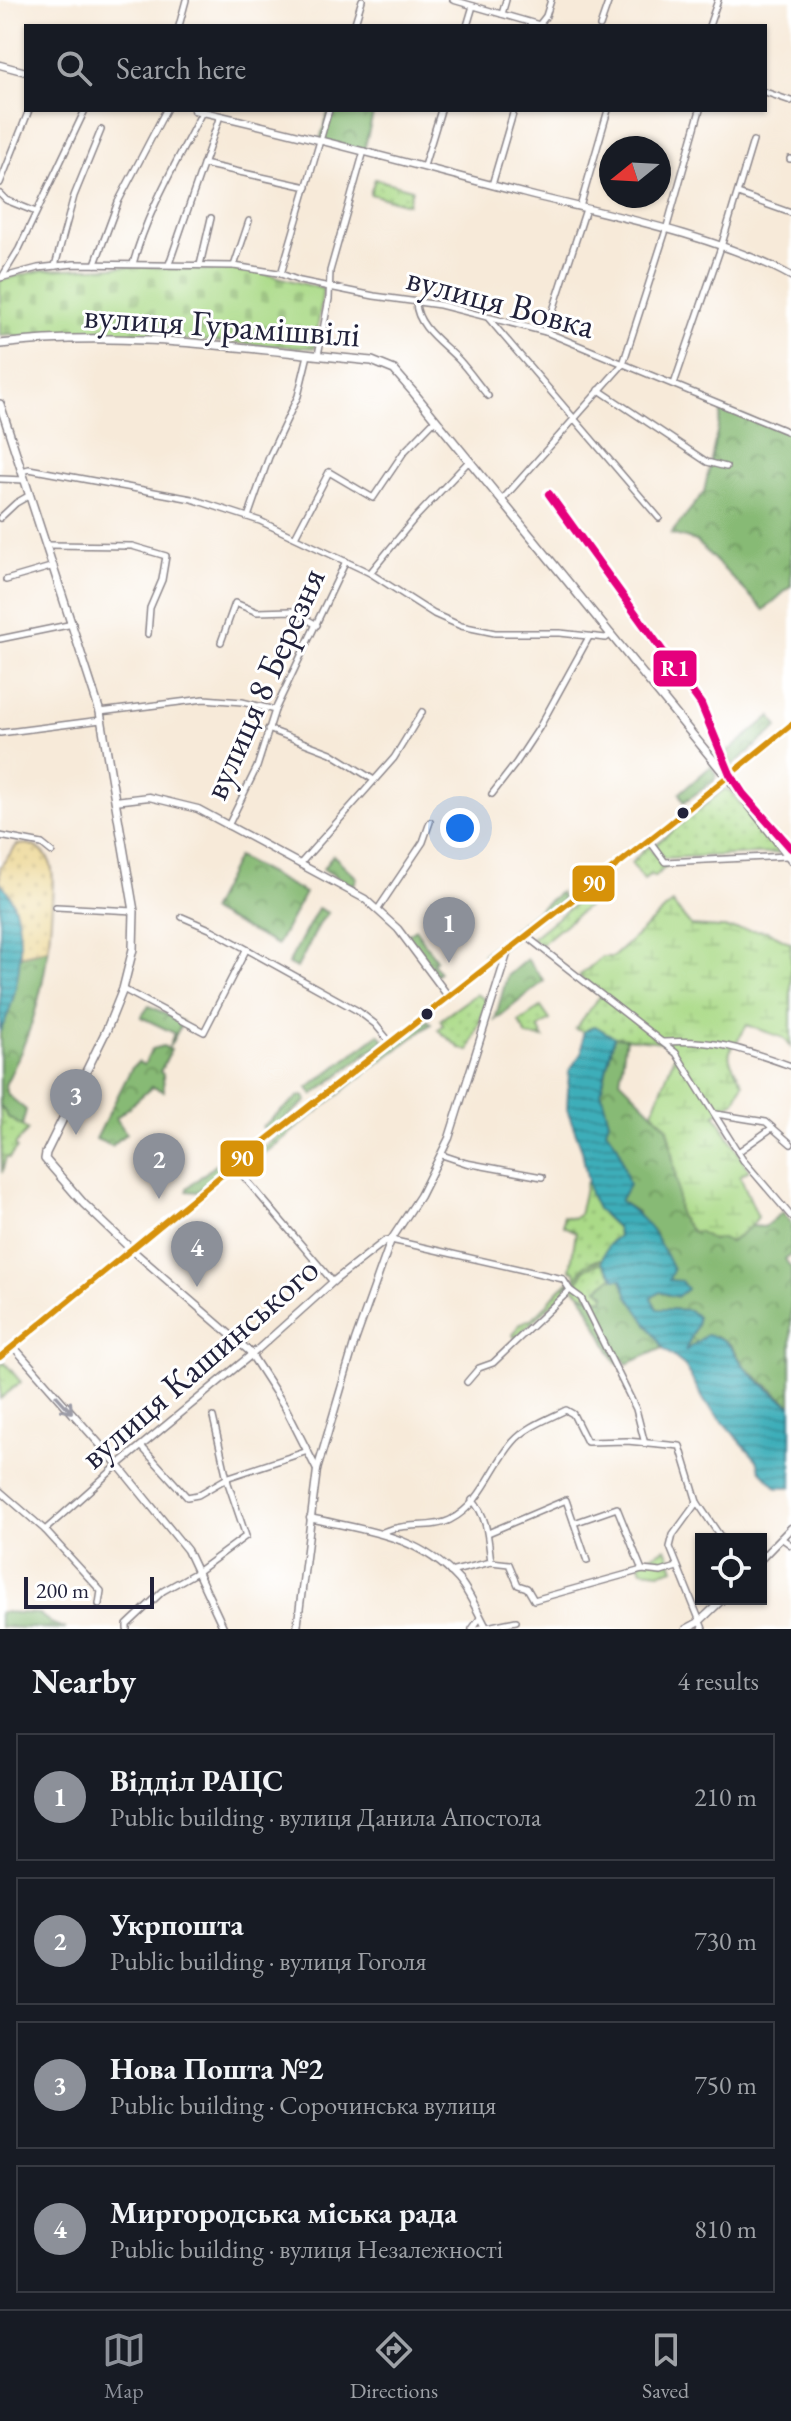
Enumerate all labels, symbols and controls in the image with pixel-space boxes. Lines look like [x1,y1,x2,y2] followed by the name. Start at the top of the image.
[24,24,767,112] search box
[52,46,96,90] icon: search
[116,49,246,88] text: Search here
[599,136,671,208] north arrow
[402,254,601,349] street label: вулиця Вовка
[82,291,362,358] street label: вулиця Гурамішвілі
[191,560,336,806] street label: вулиця 8 Березня
[652,649,698,688] line badge: R1
[661,654,689,683] text: R1
[675,805,691,821] unlabelled marker
[440,808,480,848] your location
[571,864,616,903] line badge: 90
[582,869,606,898] text: 90
[423,897,475,963] pin: 1
[419,1006,435,1022] unlabelled marker
[50,1069,102,1135] pin: 3
[133,1133,185,1199] pin: 2
[219,1139,265,1178] line badge: 90
[230,1144,254,1173] text: 90
[171,1221,223,1287] pin: 4
[70,1246,329,1479] street label: вулиця Кашинського
[55,1394,73,1414] one-way arrow
[695,1533,767,1605] map controls
[695,1533,767,1605] button: locate
[24,1573,154,1609] scale bar
[36,1576,89,1605] text: 200 m
[32,1659,136,1703] text: Nearby
[678,1664,759,1698] text: 4 results
[110,1761,284,1800] text: Відділ РАЦС
[53,1780,67,1814] text: 1
[694,1780,757,1814] text: 210 m
[110,1800,541,1834] text: Public building · вулиця Данила Апостола
[110,1905,244,1944] text: Укрпошта
[53,1924,67,1958] text: 2
[694,1924,757,1958] text: 730 m
[110,1944,427,1978] text: Public building · вулиця Гоголя
[110,2049,324,2088] text: Нова Пошта №2
[53,2068,67,2102] text: 3
[694,2068,757,2102] text: 750 m
[110,2088,496,2122] text: Public building · Сорочинська вулиця
[110,2193,458,2232] text: Миргородська міська рада
[53,2212,67,2246] text: 4
[694,2212,757,2246] text: 810 m
[110,2232,503,2266] text: Public building · вулиця Незалежності
[102,2328,146,2405] tab: Map
[350,2328,438,2405] tab: Directions
[642,2328,689,2405] tab: Saved

